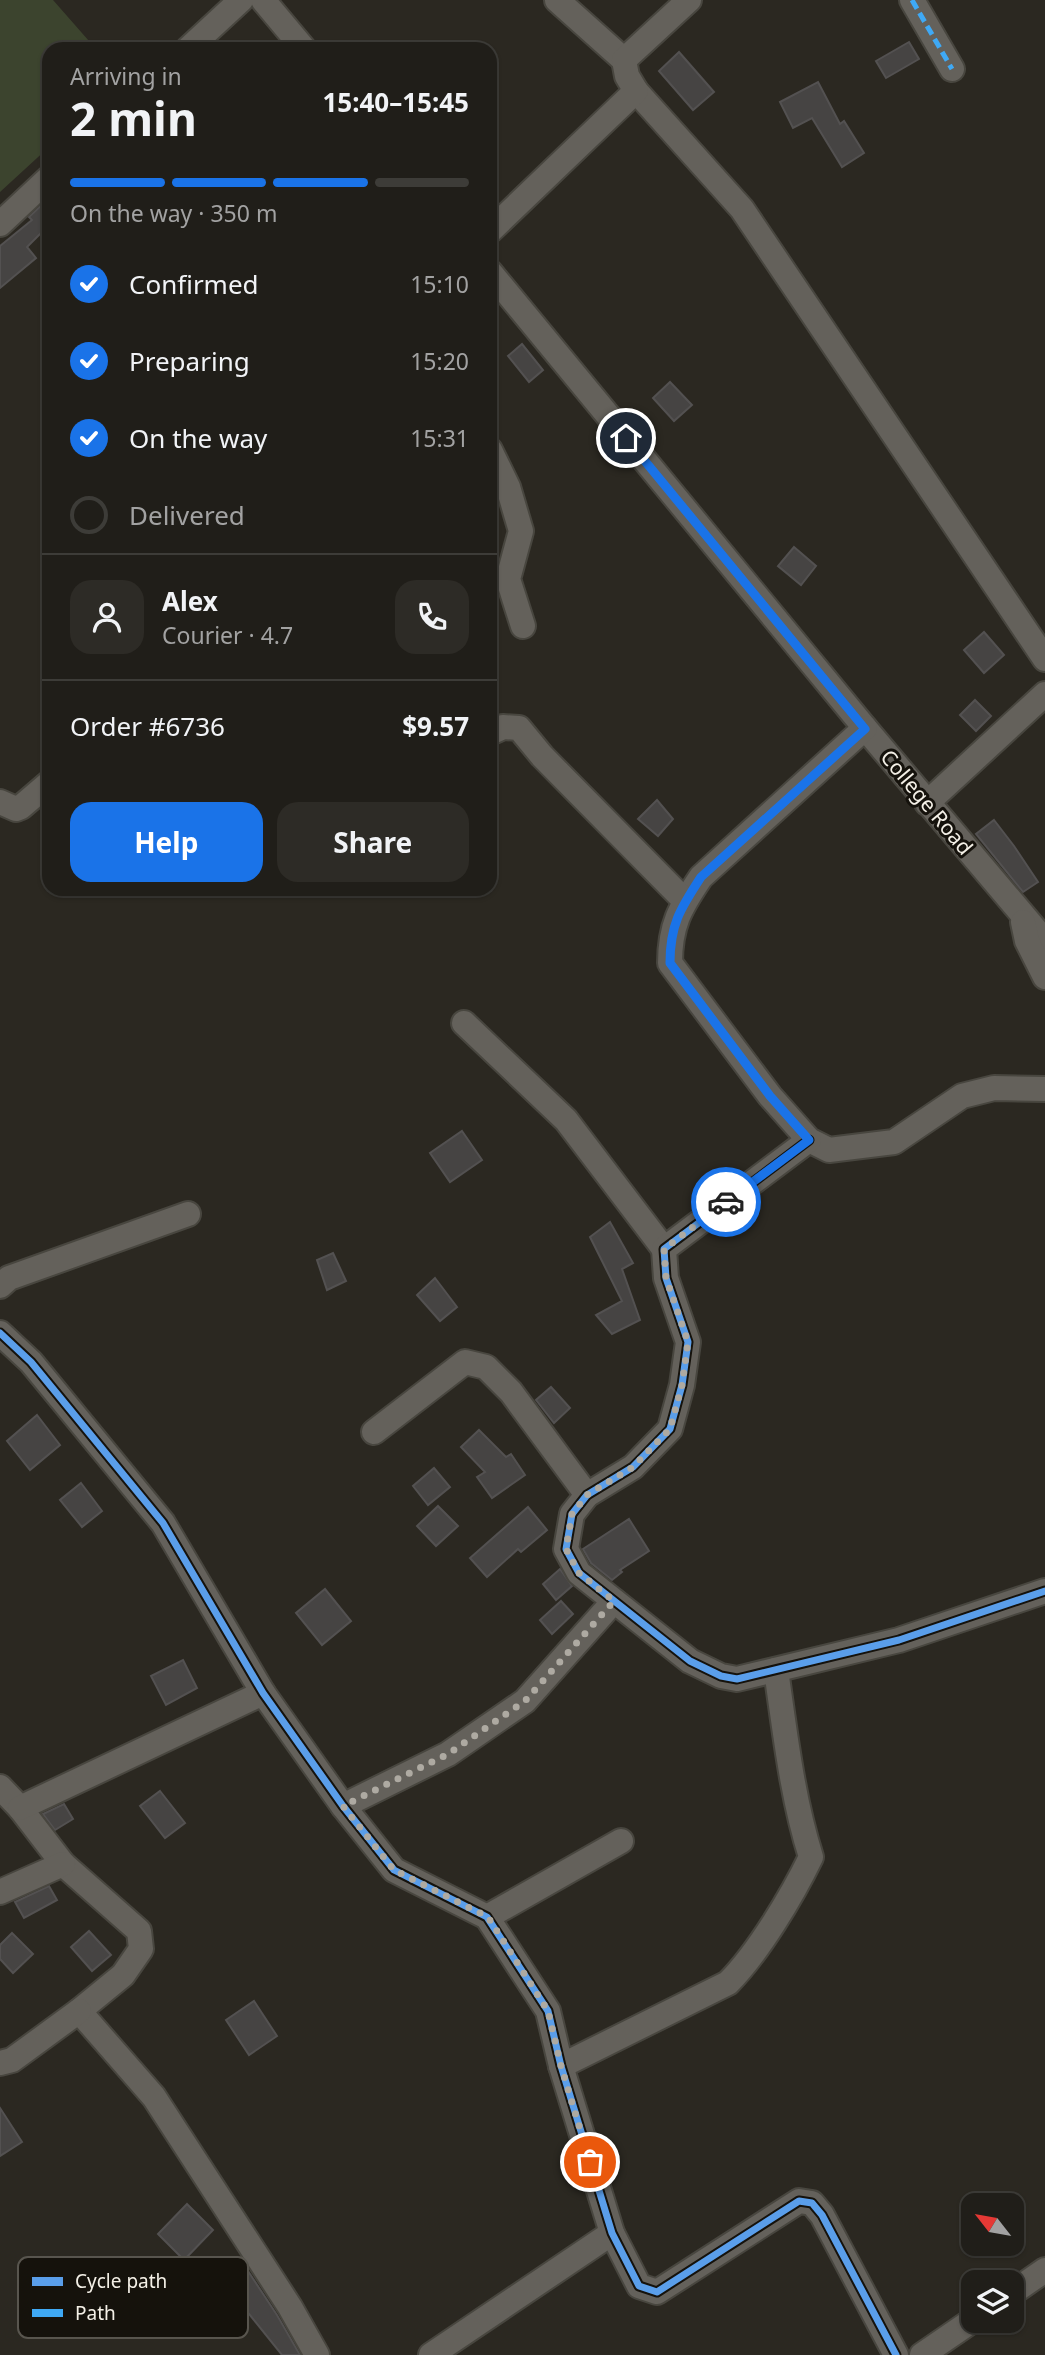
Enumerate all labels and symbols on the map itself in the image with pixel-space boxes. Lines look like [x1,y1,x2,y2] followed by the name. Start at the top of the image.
[596,408,656,468] pin
[875,743,979,861] street label: College Road
[691,1167,761,1237] courier
[560,2132,620,2192] pin
[961,2193,1024,2256] north arrow
[18,2257,248,2338] legend
[75,2268,167,2294] text: Cycle path
[75,2300,116,2326] text: Path

